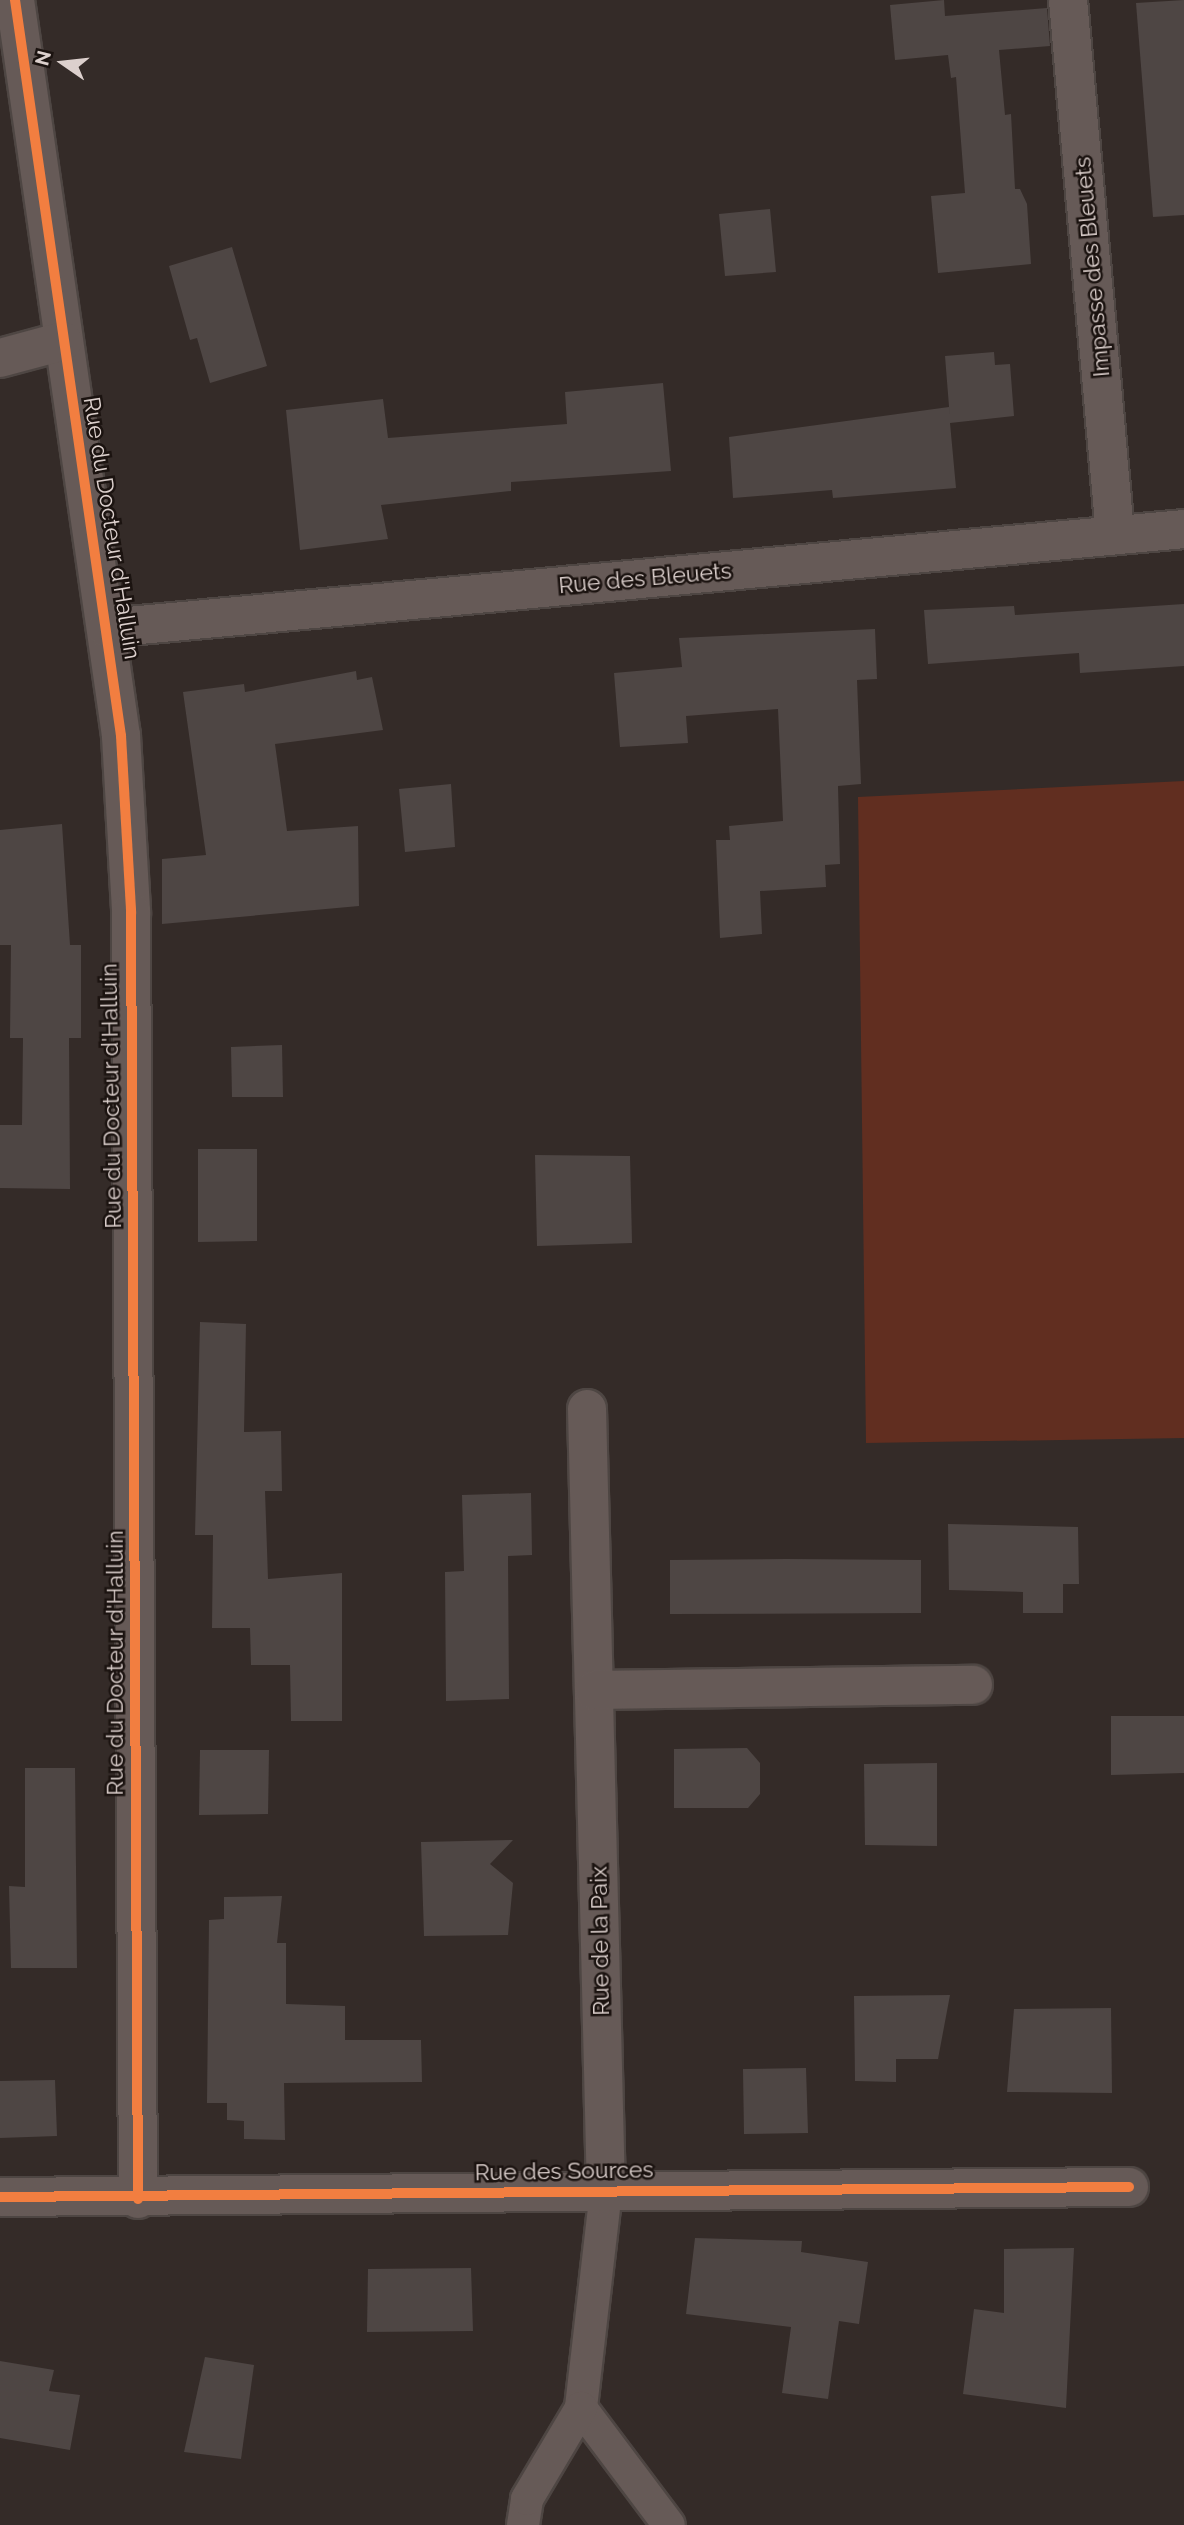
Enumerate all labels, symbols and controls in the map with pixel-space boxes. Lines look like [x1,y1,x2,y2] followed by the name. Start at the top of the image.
[28,28,98,98] north arrow
[30,48,55,68] text: N
[1069,156,1115,378] street label: Impasse des Bleuets
[78,395,146,661] street label: Rue du Docteur d'Halluin
[557,557,733,599] street label: Rue des Bleuets
[95,963,127,1229] street label: Rue du Docteur d'Halluin
[101,1530,129,1796] street label: Rue du Docteur d'Halluin
[585,1866,615,2016] street label: Rue de la Paix
[474,2156,654,2186] street label: Rue des Sources

